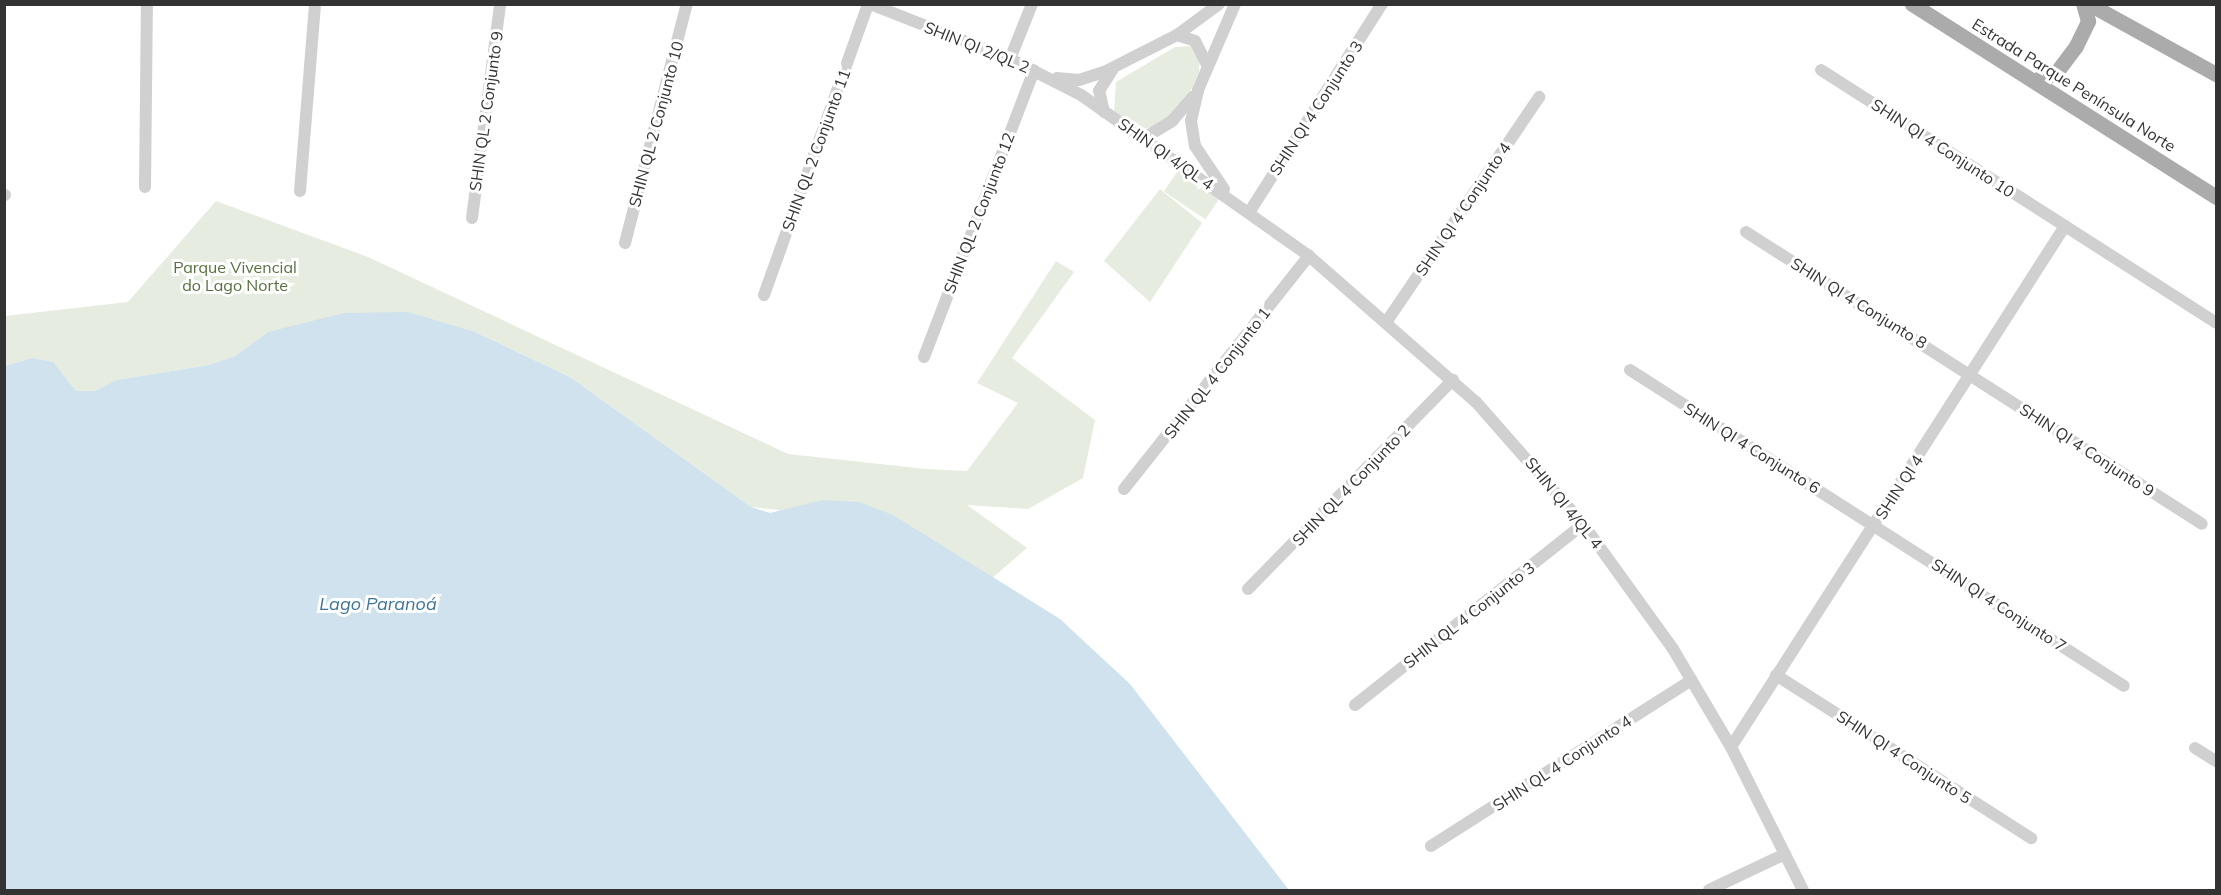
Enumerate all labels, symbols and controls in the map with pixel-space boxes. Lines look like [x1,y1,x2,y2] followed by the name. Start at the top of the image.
[1969,14,2179,156] street label: Estrada Parque Península Norte
[921,17,1033,77] street label: SHIN QI 2/QL 2
[465,30,507,192] street label: SHIN QL 2 Conjunto 9
[1265,37,1367,179] street label: SHIN QI 4 Conjunto 3
[625,39,687,209] street label: SHIN QL 2 Conjunto 10
[778,66,854,234] street label: SHIN QL 2 Conjunto 11
[1868,95,2018,201] street label: SHIN QI 4 Conjunto 10
[1115,114,1217,194] street label: SHIN QI 4/QL 4
[939,130,1019,296] street label: SHIN QL 2 Conjunto 12
[1411,139,1515,279] street label: SHIN QI 4 Conjunto 4
[1787,253,1931,353] street label: SHIN QI 4 Conjunto 8
[173,257,297,295] park label: Parque Vivencial do Lago Norte
[1160,304,1274,442] street label: SHIN QL 4 Conjunto 1
[1680,398,1824,498] street label: SHIN QI 4 Conjunto 6
[2016,399,2158,501] street label: SHIN QI 4 Conjunto 9
[1288,420,1414,550] street label: SHIN QL 4 Conjunto 2
[1871,451,1927,523] street label: SHIN QI 4
[1521,453,1607,553] street label: SHIN QI 4/QL 4
[1928,554,2070,656] street label: SHIN QI 4 Conjunto 7
[1400,558,1538,672] street label: SHIN QL 4 Conjunto 3
[319,593,437,615] water label: Lago Paranoá
[1833,706,1975,808] street label: SHIN QI 4 Conjunto 5
[1489,711,1635,815] street label: SHIN QL 4 Conjunto 4

